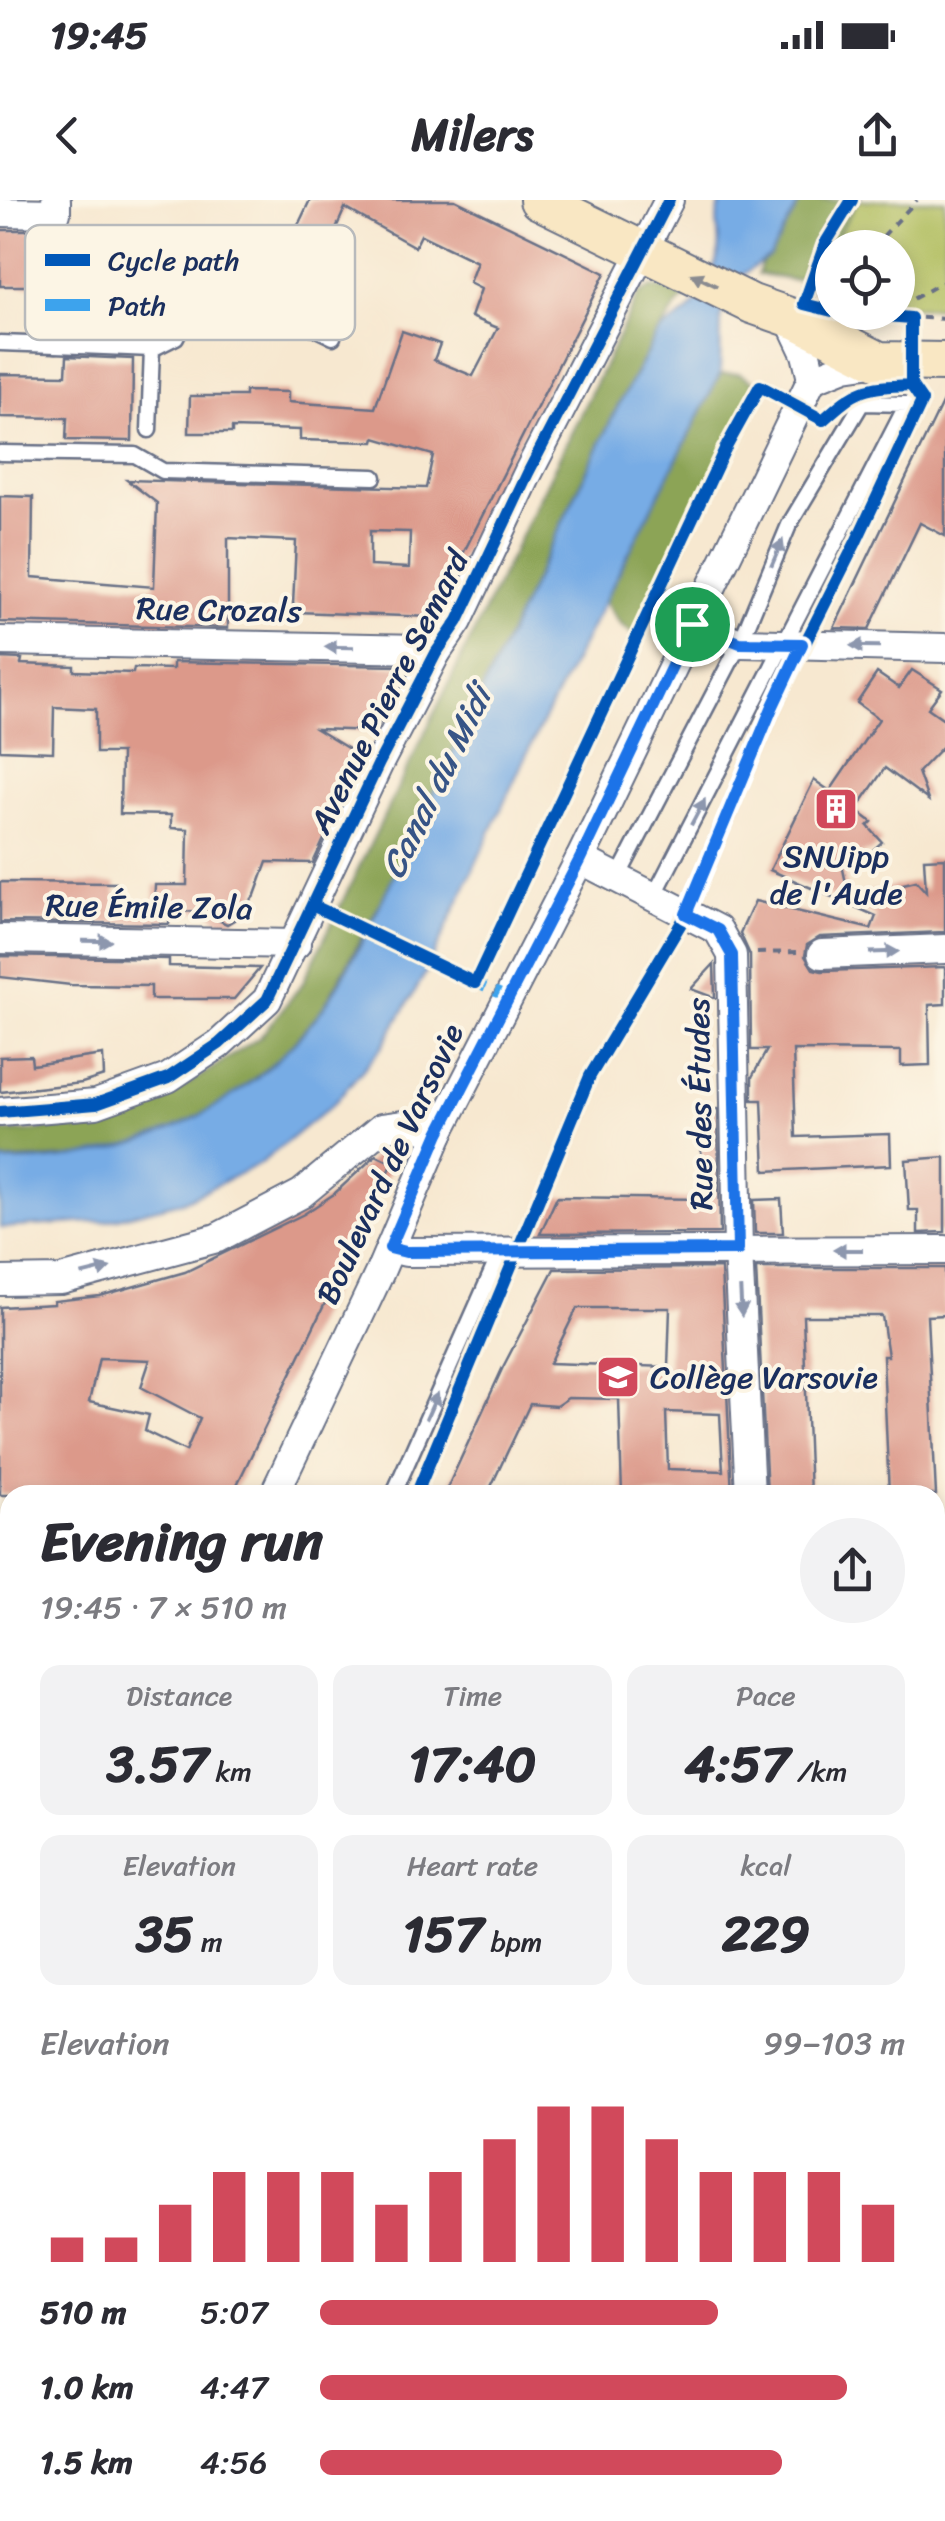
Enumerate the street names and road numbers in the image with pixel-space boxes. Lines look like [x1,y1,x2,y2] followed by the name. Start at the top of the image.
[292,538,486,845] street label: Avenue Pierre Semard
[136,580,302,640] street label: Rue Crozals
[45,877,253,937] street label: Rue Émile Zola
[670,997,730,1211] street label: Rue des Études
[300,1014,480,1314] street label: Boulevard de Varsovie

